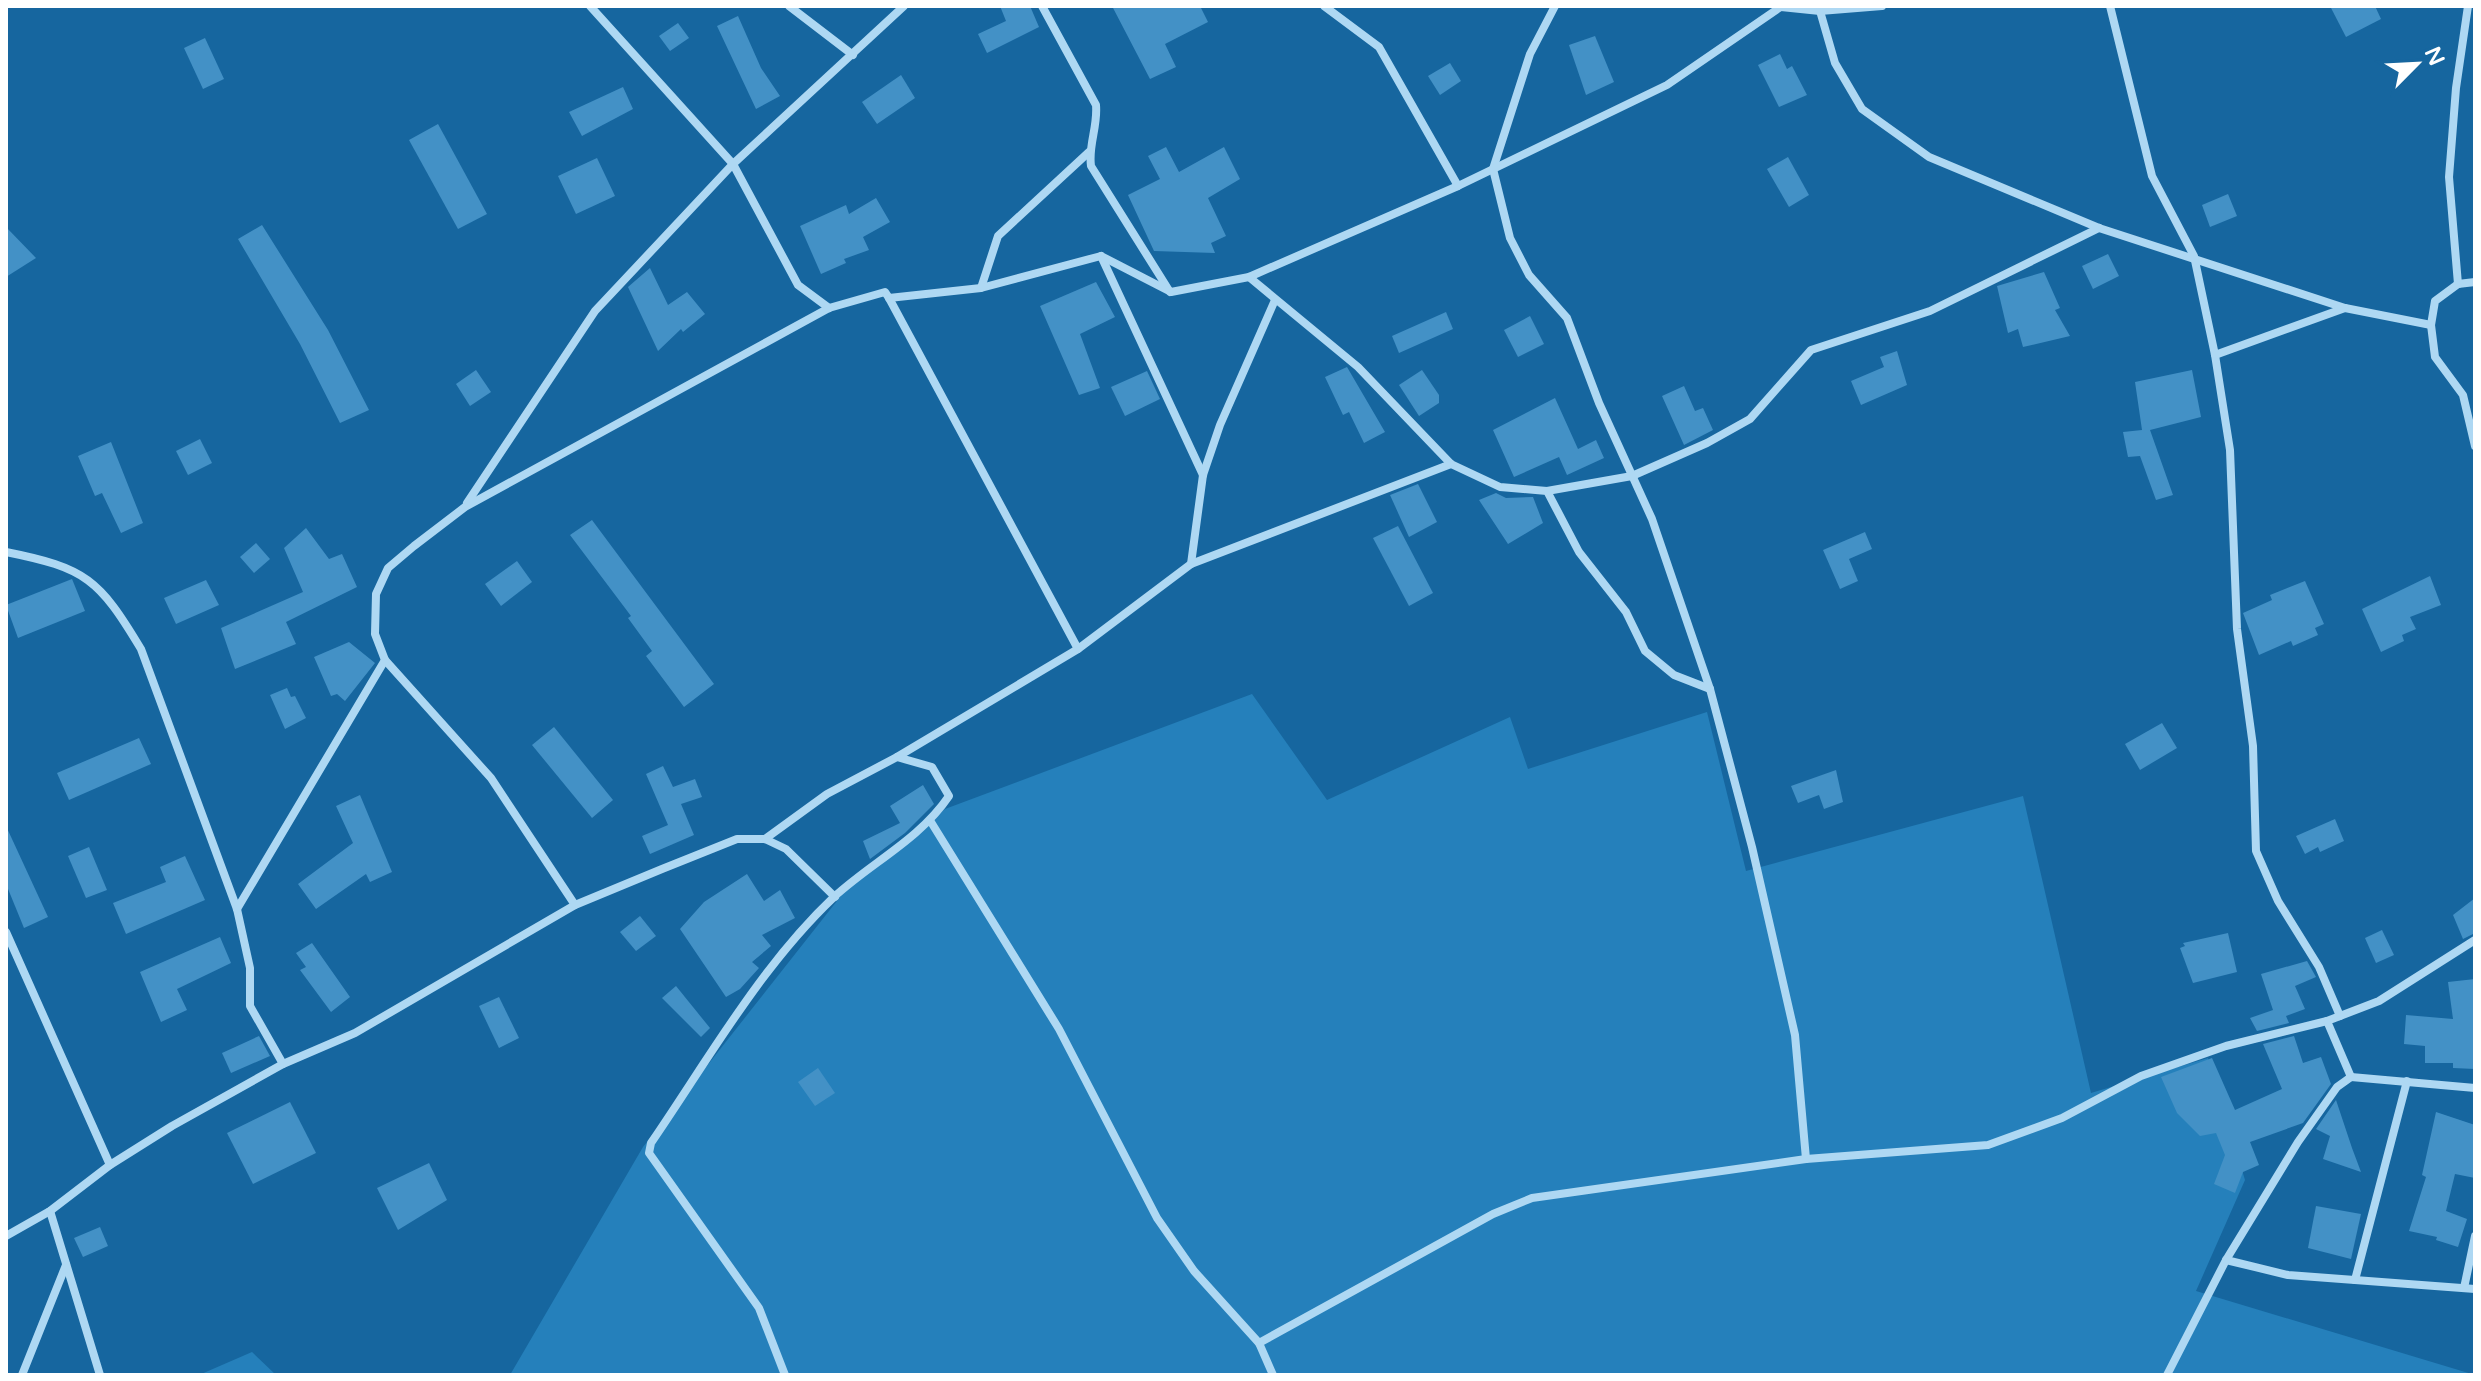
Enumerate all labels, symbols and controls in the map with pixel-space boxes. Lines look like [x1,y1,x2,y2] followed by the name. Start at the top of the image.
[2377,24,2457,104] north arrow
[2419,43,2450,70] text: N

